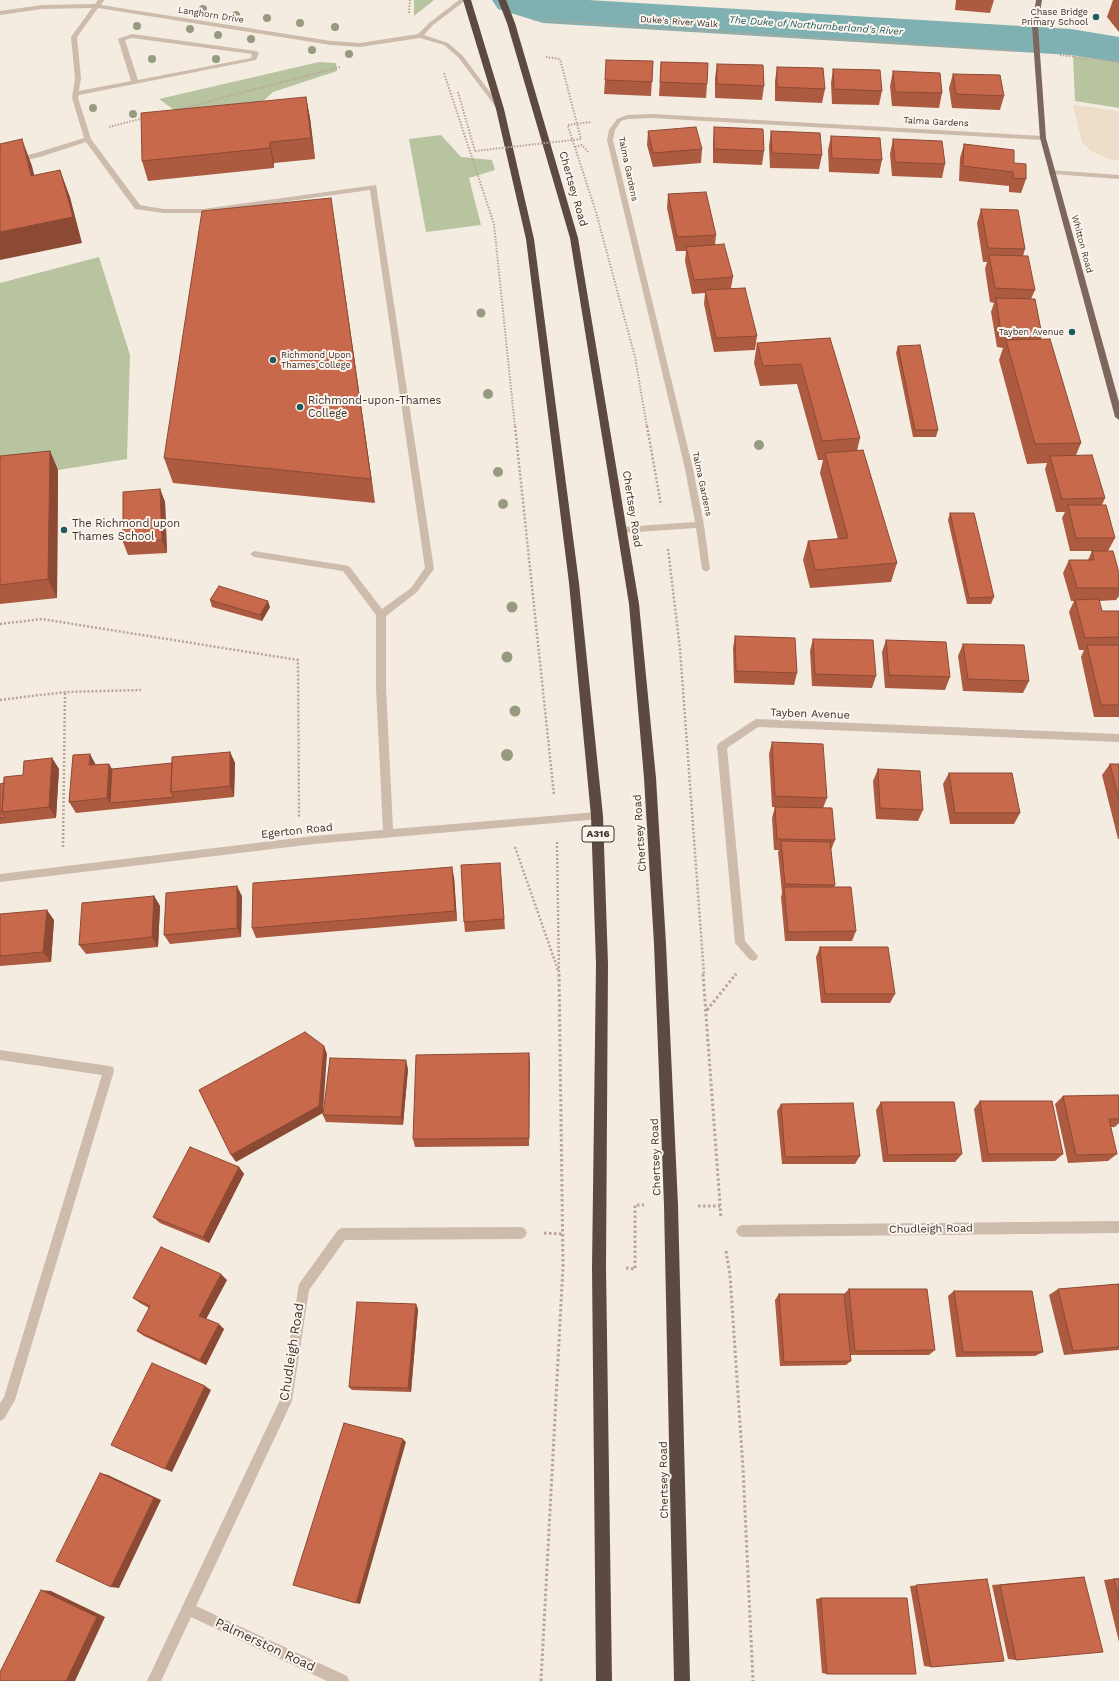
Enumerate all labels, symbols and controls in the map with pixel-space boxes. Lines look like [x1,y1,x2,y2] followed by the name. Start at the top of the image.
[177,4,245,26] street label: Langhorn Drive
[1021,7,1088,28] place label: Chase Bridge Primary School
[1091,12,1101,22] marker: Chase Bridge Primary School
[640,14,718,30] street label: Duke's River Walk
[729,14,903,38] water label: The Duke of Northumberland's River
[903,115,969,129] street label: Talma Gardens
[616,136,640,202] street label: Talma Gardens
[556,150,590,228] street label: Chertsey Road
[1069,214,1095,274] street label: Whitton Road
[999,327,1064,337] place label: Tayben Avenue
[1067,327,1077,337] marker: Tayben Avenue
[281,350,351,371] place label: Richmond Upon Thames College
[268,355,278,365] marker: Richmond Upon Thames College
[308,394,441,420] place label: Richmond-upon-Thames College
[295,402,305,412] marker: Richmond-upon-Thames College
[690,451,714,517] street label: Talma Gardens
[619,470,645,548] street label: Chertsey Road
[72,517,180,543] place label: The Richmond upon Thames School
[59,525,69,535] marker: The Richmond upon Thames School
[770,706,850,722] street label: Tayben Avenue
[631,794,649,872] street label: Chertsey Road
[261,821,333,841] street label: Egerton Road
[582,826,614,842] road number: A316
[648,1118,664,1196] street label: Chertsey Road
[889,1222,973,1236] street label: Chudleigh Road
[277,1302,307,1402] street label: Chudleigh Road
[657,1441,671,1519] street label: Chertsey Road
[213,1615,317,1675] street label: Palmerston Road

